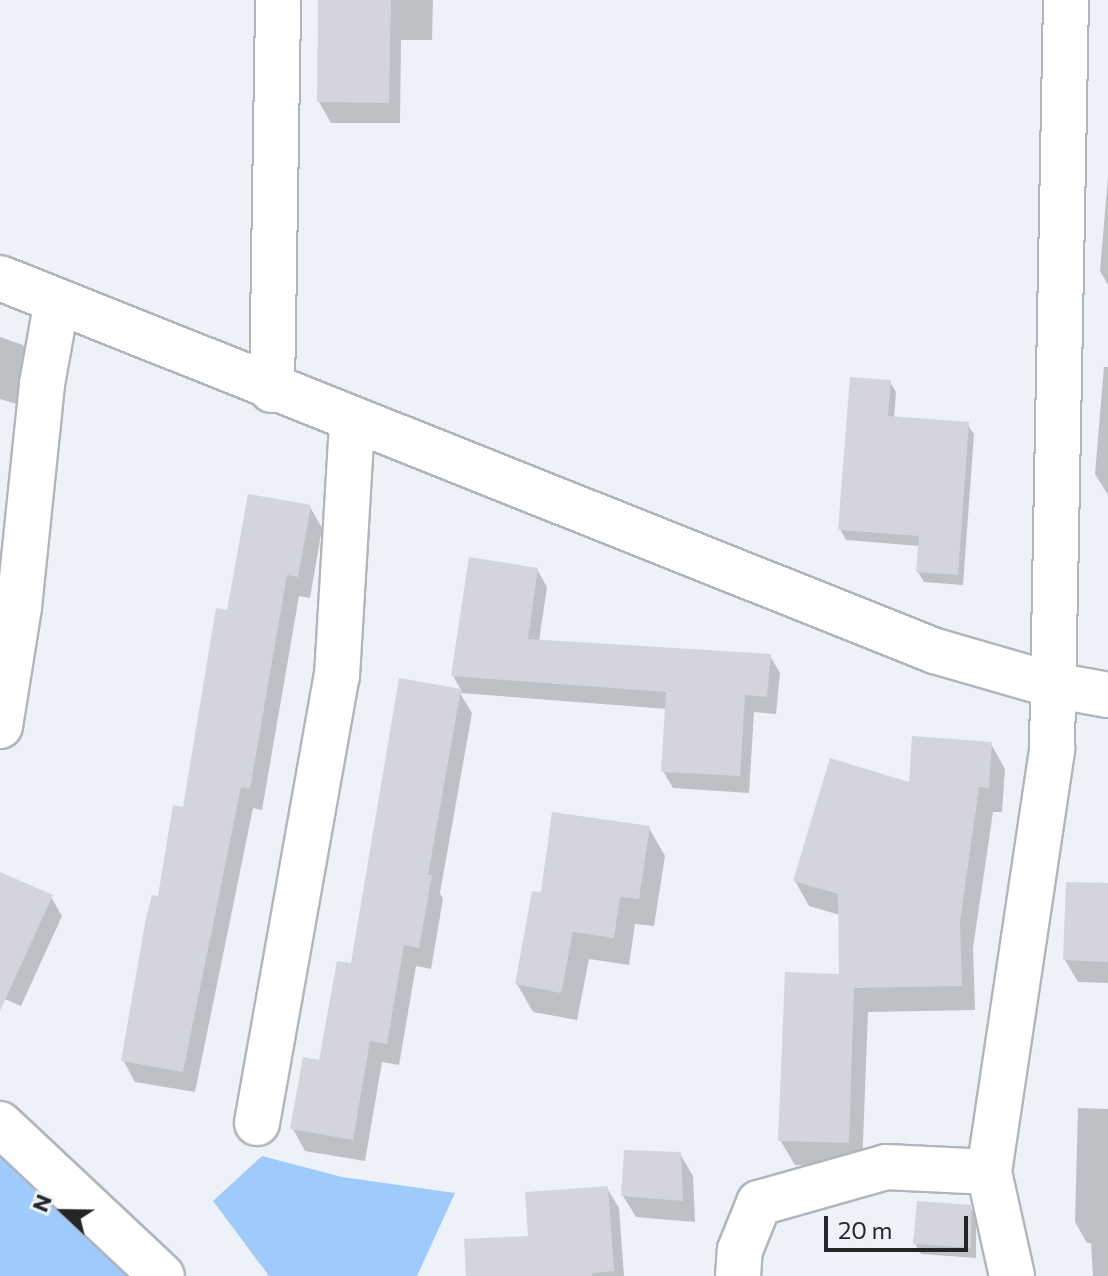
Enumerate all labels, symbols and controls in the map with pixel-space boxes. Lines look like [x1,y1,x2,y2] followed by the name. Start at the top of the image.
[24,1172,104,1252] north arrow
[26,1190,57,1216] text: N
[828,1200,972,1250] scale bar
[838,1215,892,1244] text: 20 m

